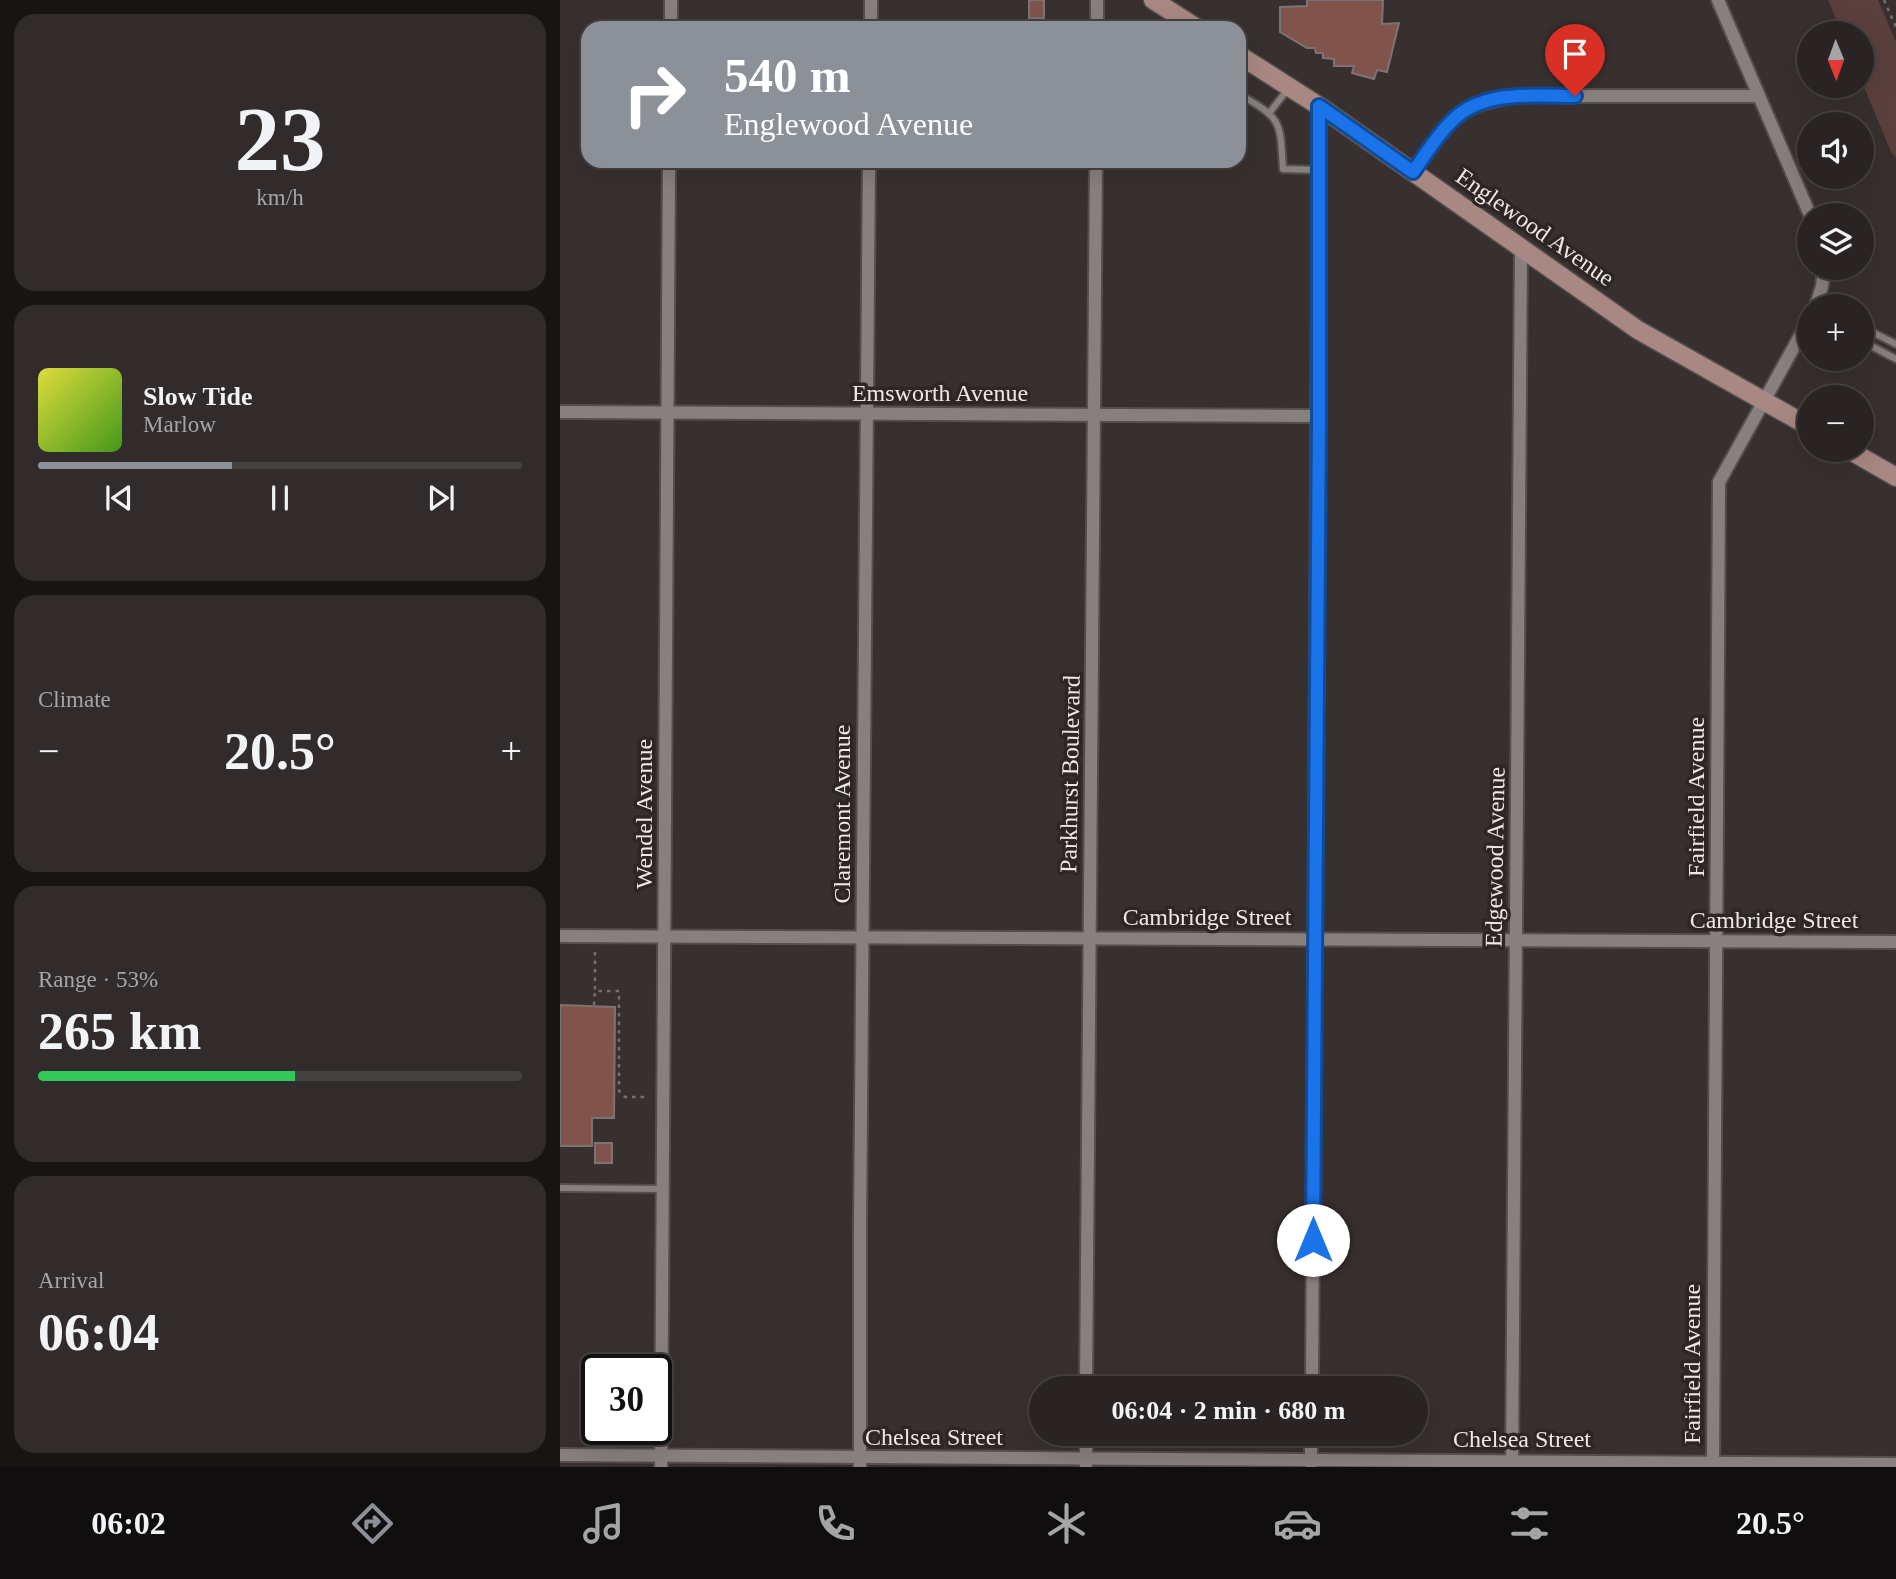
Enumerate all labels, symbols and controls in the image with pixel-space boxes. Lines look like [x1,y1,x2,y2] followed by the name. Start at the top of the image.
[1797,21,1874,98] north arrow
[1797,21,1874,462] map controls
[1545,24,1605,96] pin
[1556,35,1594,73] icon: arrive
[724,48,851,103] text: 540 m
[609,49,700,140] icon: right
[235,89,326,190] text: 23
[724,106,973,142] text: Englewood Avenue
[1797,112,1874,189] button: sound
[1451,163,1619,291] street label: Englewood Avenue
[256,185,304,210] text: km/h
[1797,203,1874,280] button: layers
[1797,294,1874,371] button: +
[852,380,1028,406] street label: Emsworth Avenue
[143,382,253,411] text: Slow Tide
[1797,385,1874,462] button: −
[143,412,216,437] text: Marlow
[100,479,138,517] icon: previous
[261,479,299,517] icon: pause
[422,479,460,517] icon: next
[1055,675,1085,873] street label: Parkhurst Boulevard
[38,687,111,712] text: Climate
[1683,717,1709,877] street label: Fairfield Avenue
[224,723,336,780] text: 20.5°
[829,725,855,903] street label: Claremont Avenue
[38,730,59,772] text: −
[501,730,522,772] text: +
[631,739,657,889] street label: Wendel Avenue
[1480,767,1510,947] street label: Edgewood Avenue
[1123,904,1292,930] street label: Cambridge Street
[1690,907,1859,933] street label: Cambridge Street
[38,967,158,992] text: Range · 53%
[38,1003,201,1060] text: 265 km
[1276,1203,1350,1277] position arrow
[38,1268,104,1293] text: Arrival
[1679,1284,1705,1444] street label: Fairfield Avenue
[38,1304,159,1361] text: 06:04
[581,1354,672,1445] speed limit sign: 30
[1112,1396,1346,1425] text: 06:04 · 2 min · 680 m
[865,1424,1003,1450] street label: Chelsea Street
[1453,1426,1591,1452] street label: Chelsea Street
[348,1499,397,1548] icon: directions
[579,1499,628,1548] icon: music
[811,1499,860,1548] icon: phone
[1042,1499,1091,1548] icon: climate
[1273,1499,1322,1548] icon: car
[1505,1499,1554,1548] icon: filters
[91,1505,166,1541] text: 06:02
[1736,1505,1805,1541] text: 20.5°

